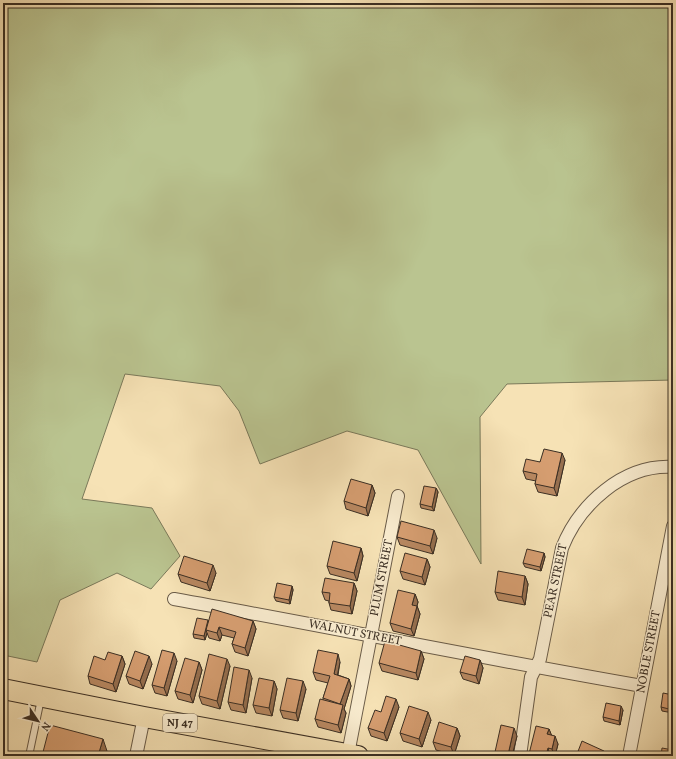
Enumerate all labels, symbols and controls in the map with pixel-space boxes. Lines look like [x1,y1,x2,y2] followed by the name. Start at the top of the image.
[367,538,397,618] street label: PLUM STREET
[540,542,572,620] street label: PEAR STREET
[633,609,665,695] street label: NOBLE STREET
[307,616,403,650] street label: WALNUT STREET
[18,701,58,741] north arrow
[163,714,197,732] road number: NJ 47
[37,718,53,733] text: N

